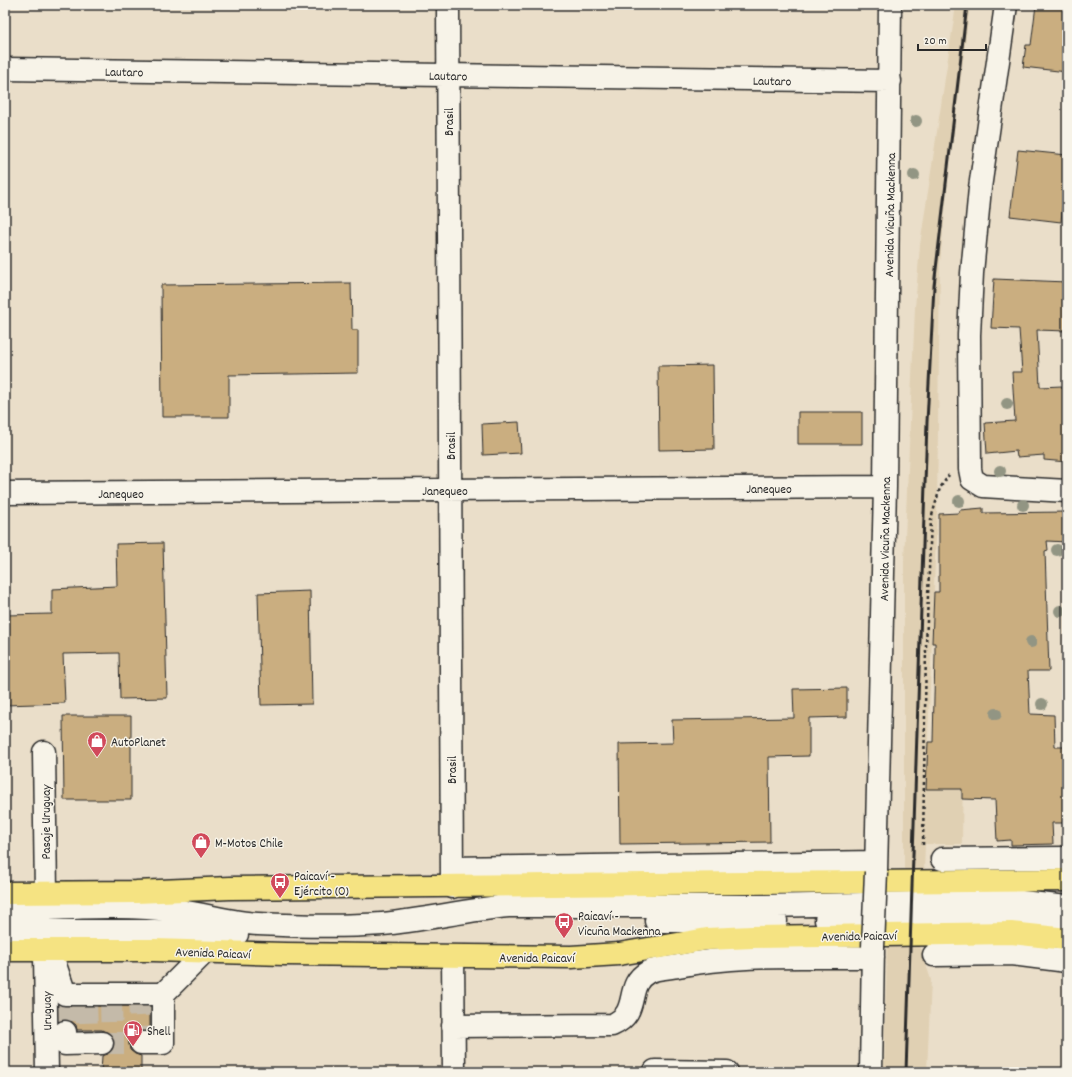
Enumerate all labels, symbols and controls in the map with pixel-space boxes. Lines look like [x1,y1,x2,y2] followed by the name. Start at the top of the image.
[918,26,986,52] scale bar
[924,33,947,50] text: 20 m
[105,64,144,83] street label: Lautaro
[429,68,468,87] street label: Lautaro
[753,73,792,92] street label: Lautaro
[441,108,460,136] street label: Brasil
[881,152,902,277] street label: Avenida Vicuña Mackenna
[443,432,462,460] street label: Brasil
[876,476,897,601] street label: Avenida Vicuña Mackenna
[746,481,792,500] street label: Janequeo
[422,483,468,502] street label: Janequeo
[98,486,144,505] street label: Janequeo
[86,730,108,758] shop icon: AutoPlanet
[111,734,166,753] place label: AutoPlanet
[444,756,463,784] street label: Brasil
[38,784,57,860] street label: Pasaje Uruguay
[190,831,212,859] shop icon: M-Motos Chile
[215,835,283,854] place label: M-Motos Chile
[294,868,349,902] place label: Paicaví - Ejército (O)
[269,871,291,899] bus stop icon: Paicaví - Ejército (O)
[578,908,662,942] place label: Paicaví - Vicuña Mackenna
[553,911,575,939] bus stop icon: Paicaví - Vicuña Mackenna
[821,927,898,948] street label: Avenida Paicaví
[175,944,252,965] street label: Avenida Paicaví
[499,950,576,969] street label: Avenida Paicaví
[39,990,58,1031] street label: Uruguay
[122,1019,144,1047] fuel station icon: Shell
[147,1023,171,1042] place label: Shell

